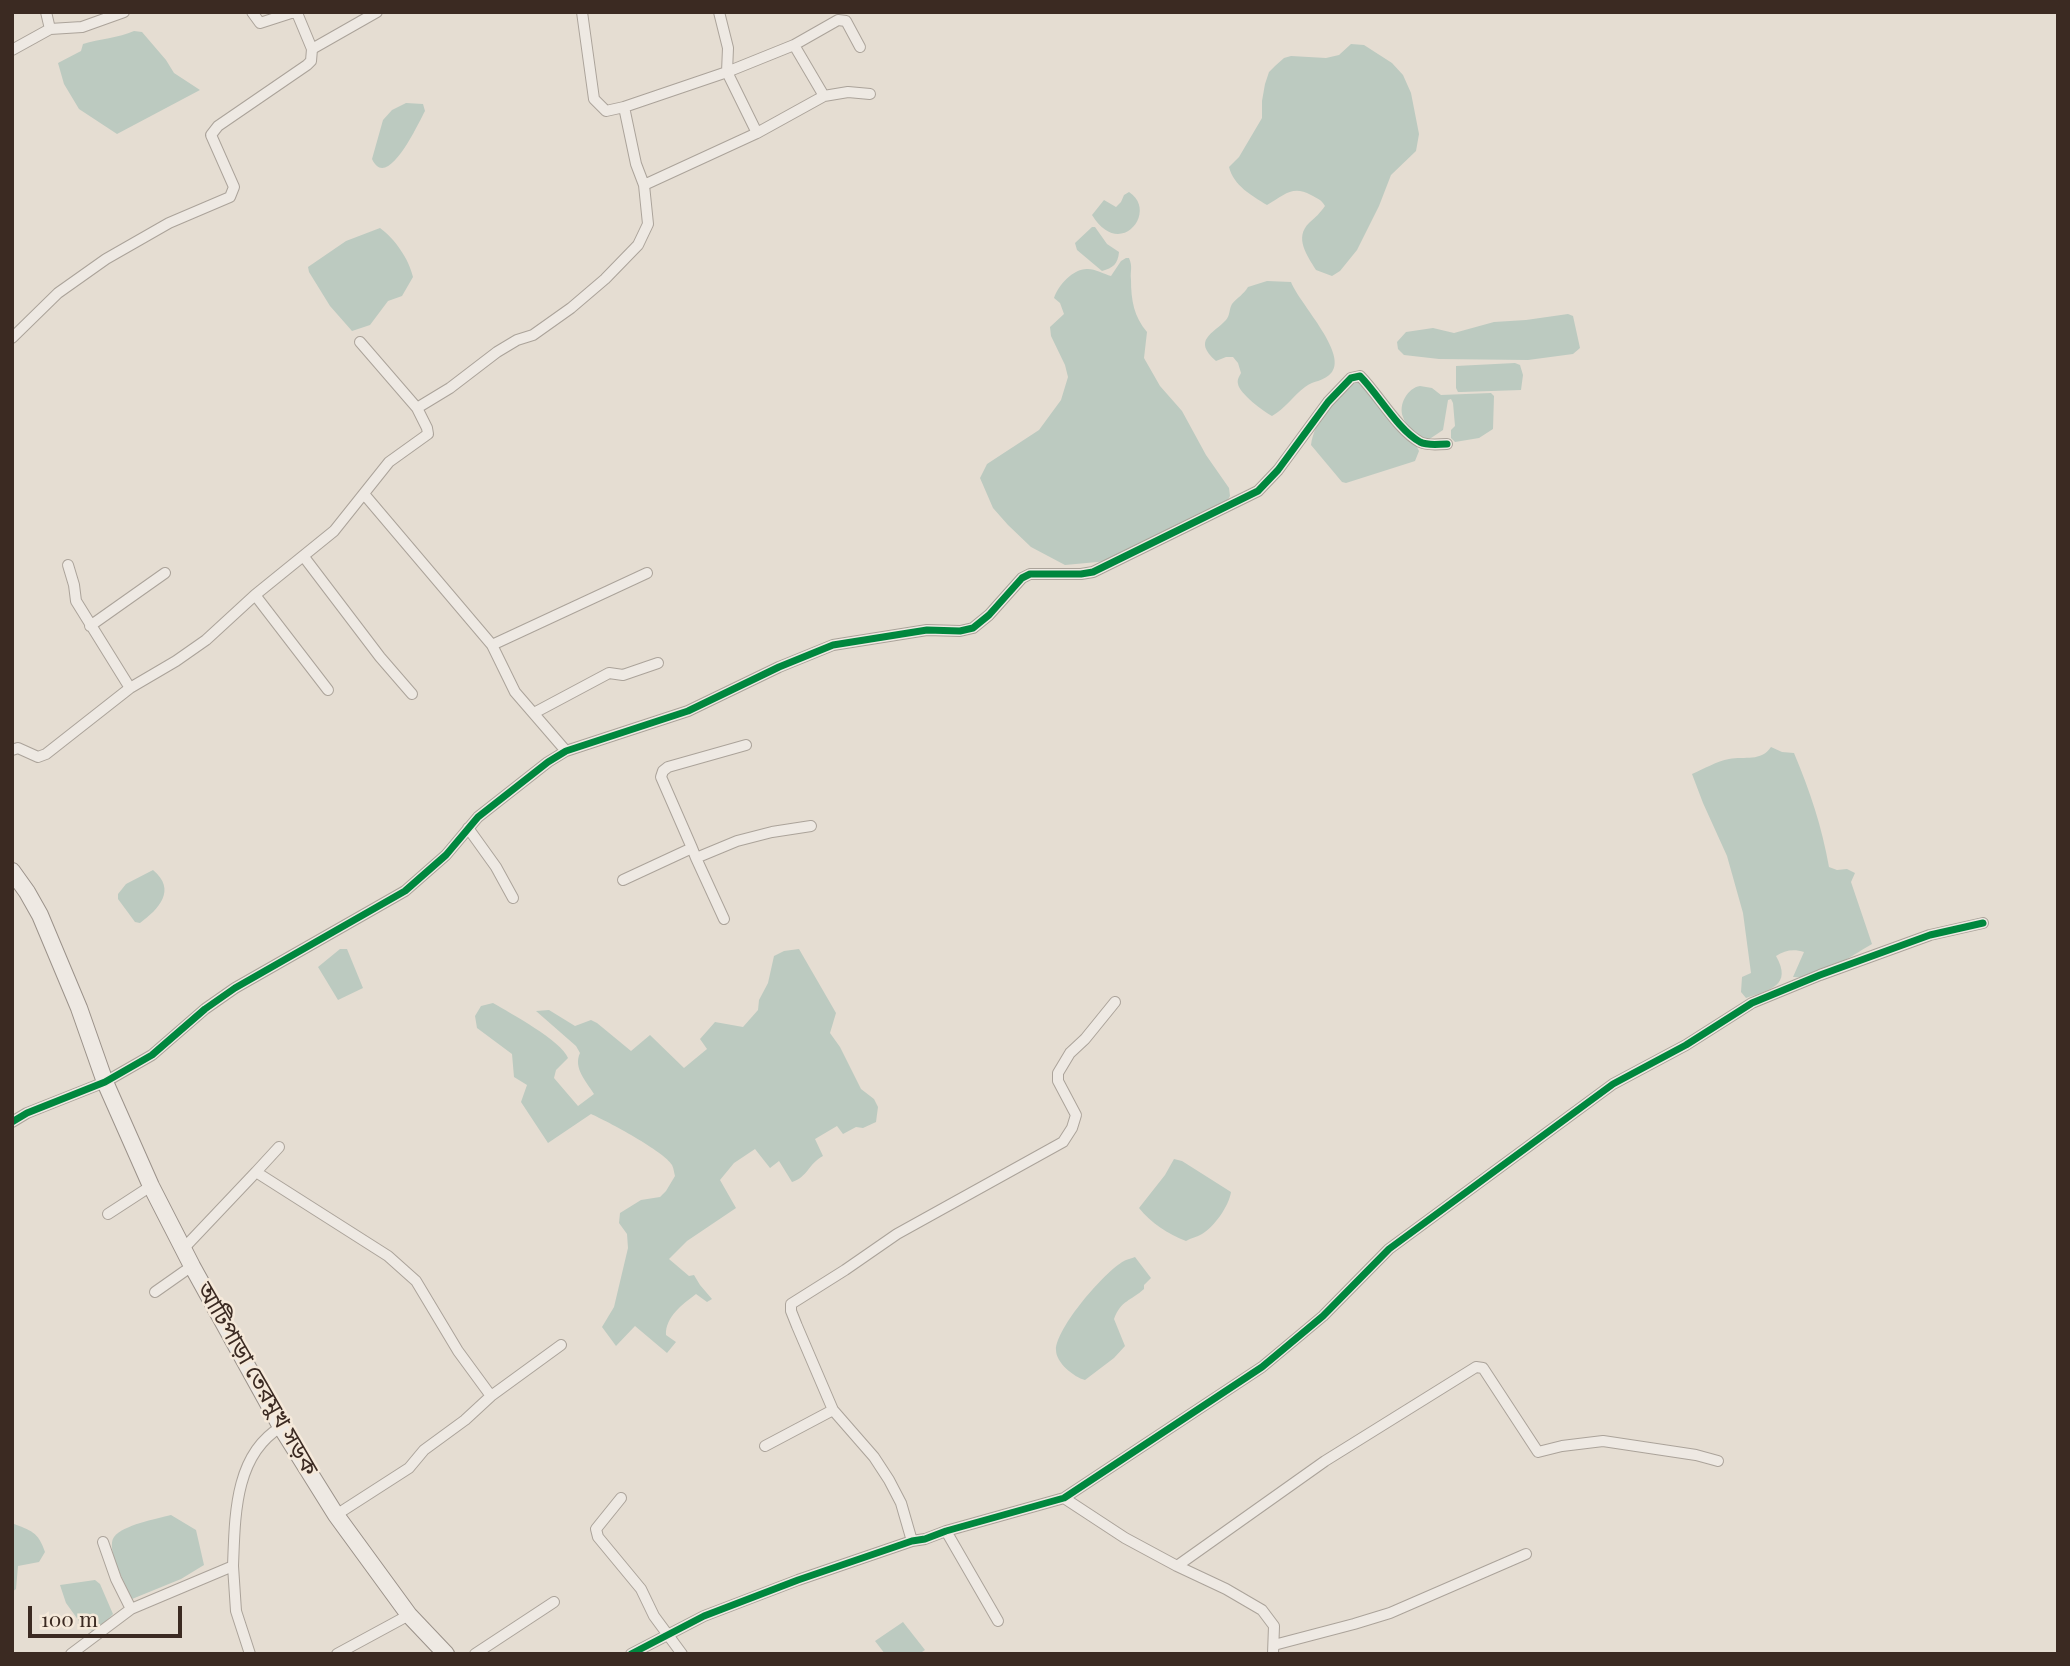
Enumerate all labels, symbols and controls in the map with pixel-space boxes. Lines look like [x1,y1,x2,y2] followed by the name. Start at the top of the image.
[190,1277,324,1481] street label: আটিপাড়া তেরমুখ সড়ক
[32,1592,186,1636] scale bar
[41,1604,98,1632] text: 100 m

